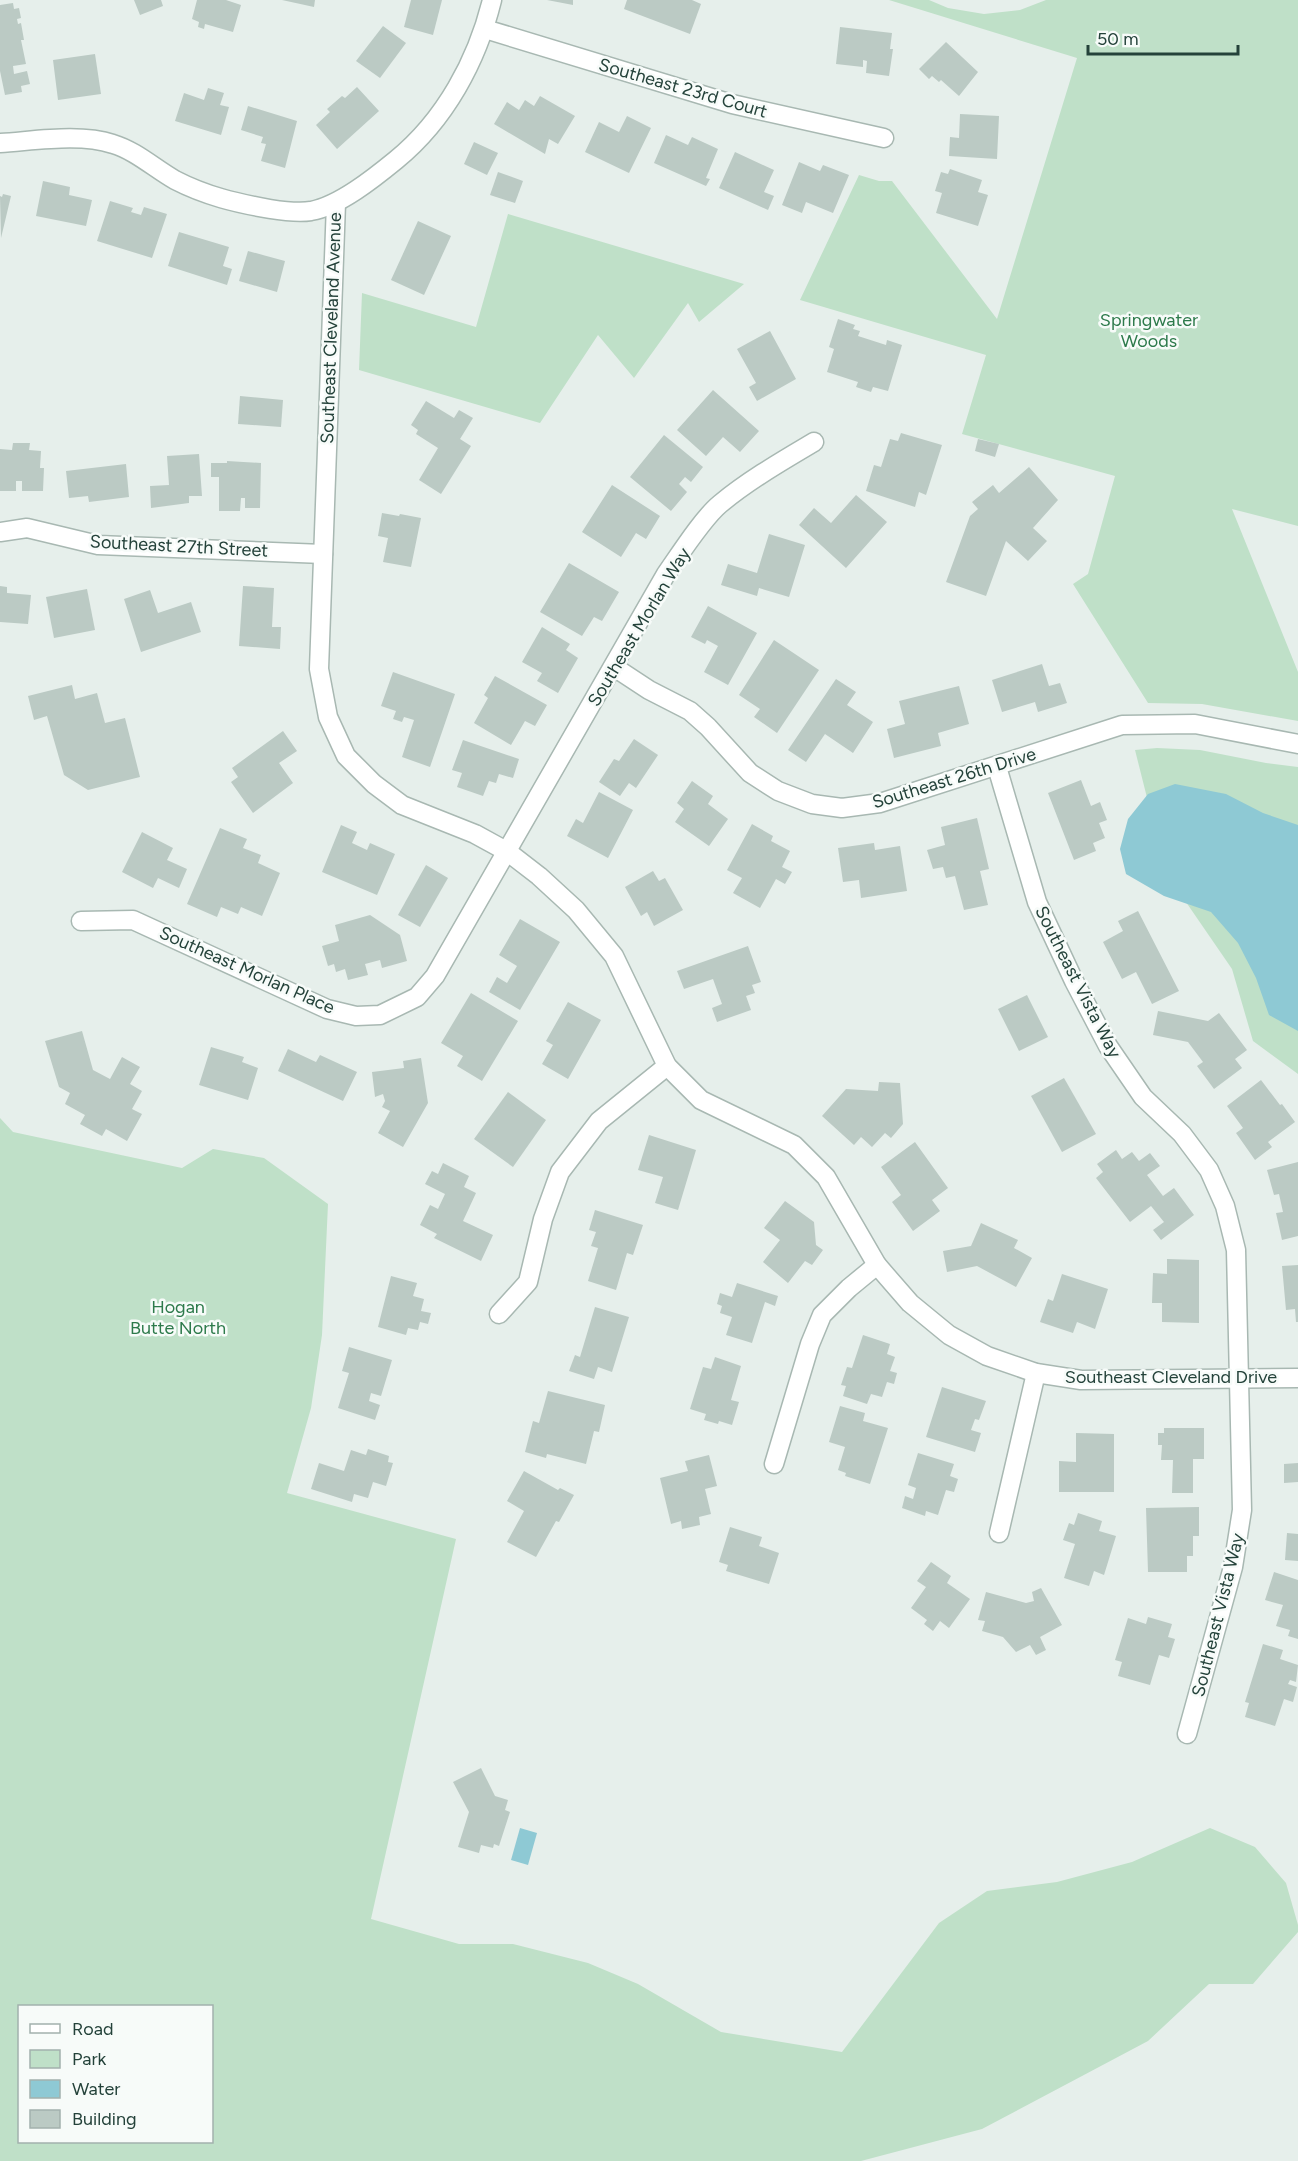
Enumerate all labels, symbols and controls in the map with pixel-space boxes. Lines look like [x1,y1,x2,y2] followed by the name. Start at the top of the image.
[1088,18,1238,56] scale bar
[1097,28,1139,50] text: 50 m
[596,53,770,123] street label: Southeast 23rd Court
[316,212,346,444] street label: Southeast Cleveland Avenue
[1100,309,1198,352] park label: Springwater Woods
[89,530,269,562] street label: Southeast 27th Street
[583,543,695,710] street label: Southeast Morlan Way
[869,743,1039,813] street label: Southeast 26th Drive
[1030,902,1126,1062] street label: Southeast Vista Way
[156,921,338,1019] street label: Southeast Morlan Place
[130,1296,226,1339] park label: Hogan Butte North
[1065,1366,1277,1388] street label: Southeast Cleveland Drive
[1187,1531,1249,1699] street label: Southeast Vista Way
[18,2005,213,2143] legend
[72,2018,113,2040] text: Road
[72,2048,107,2070] text: Park
[72,2078,120,2100] text: Water
[72,2108,137,2130] text: Building

